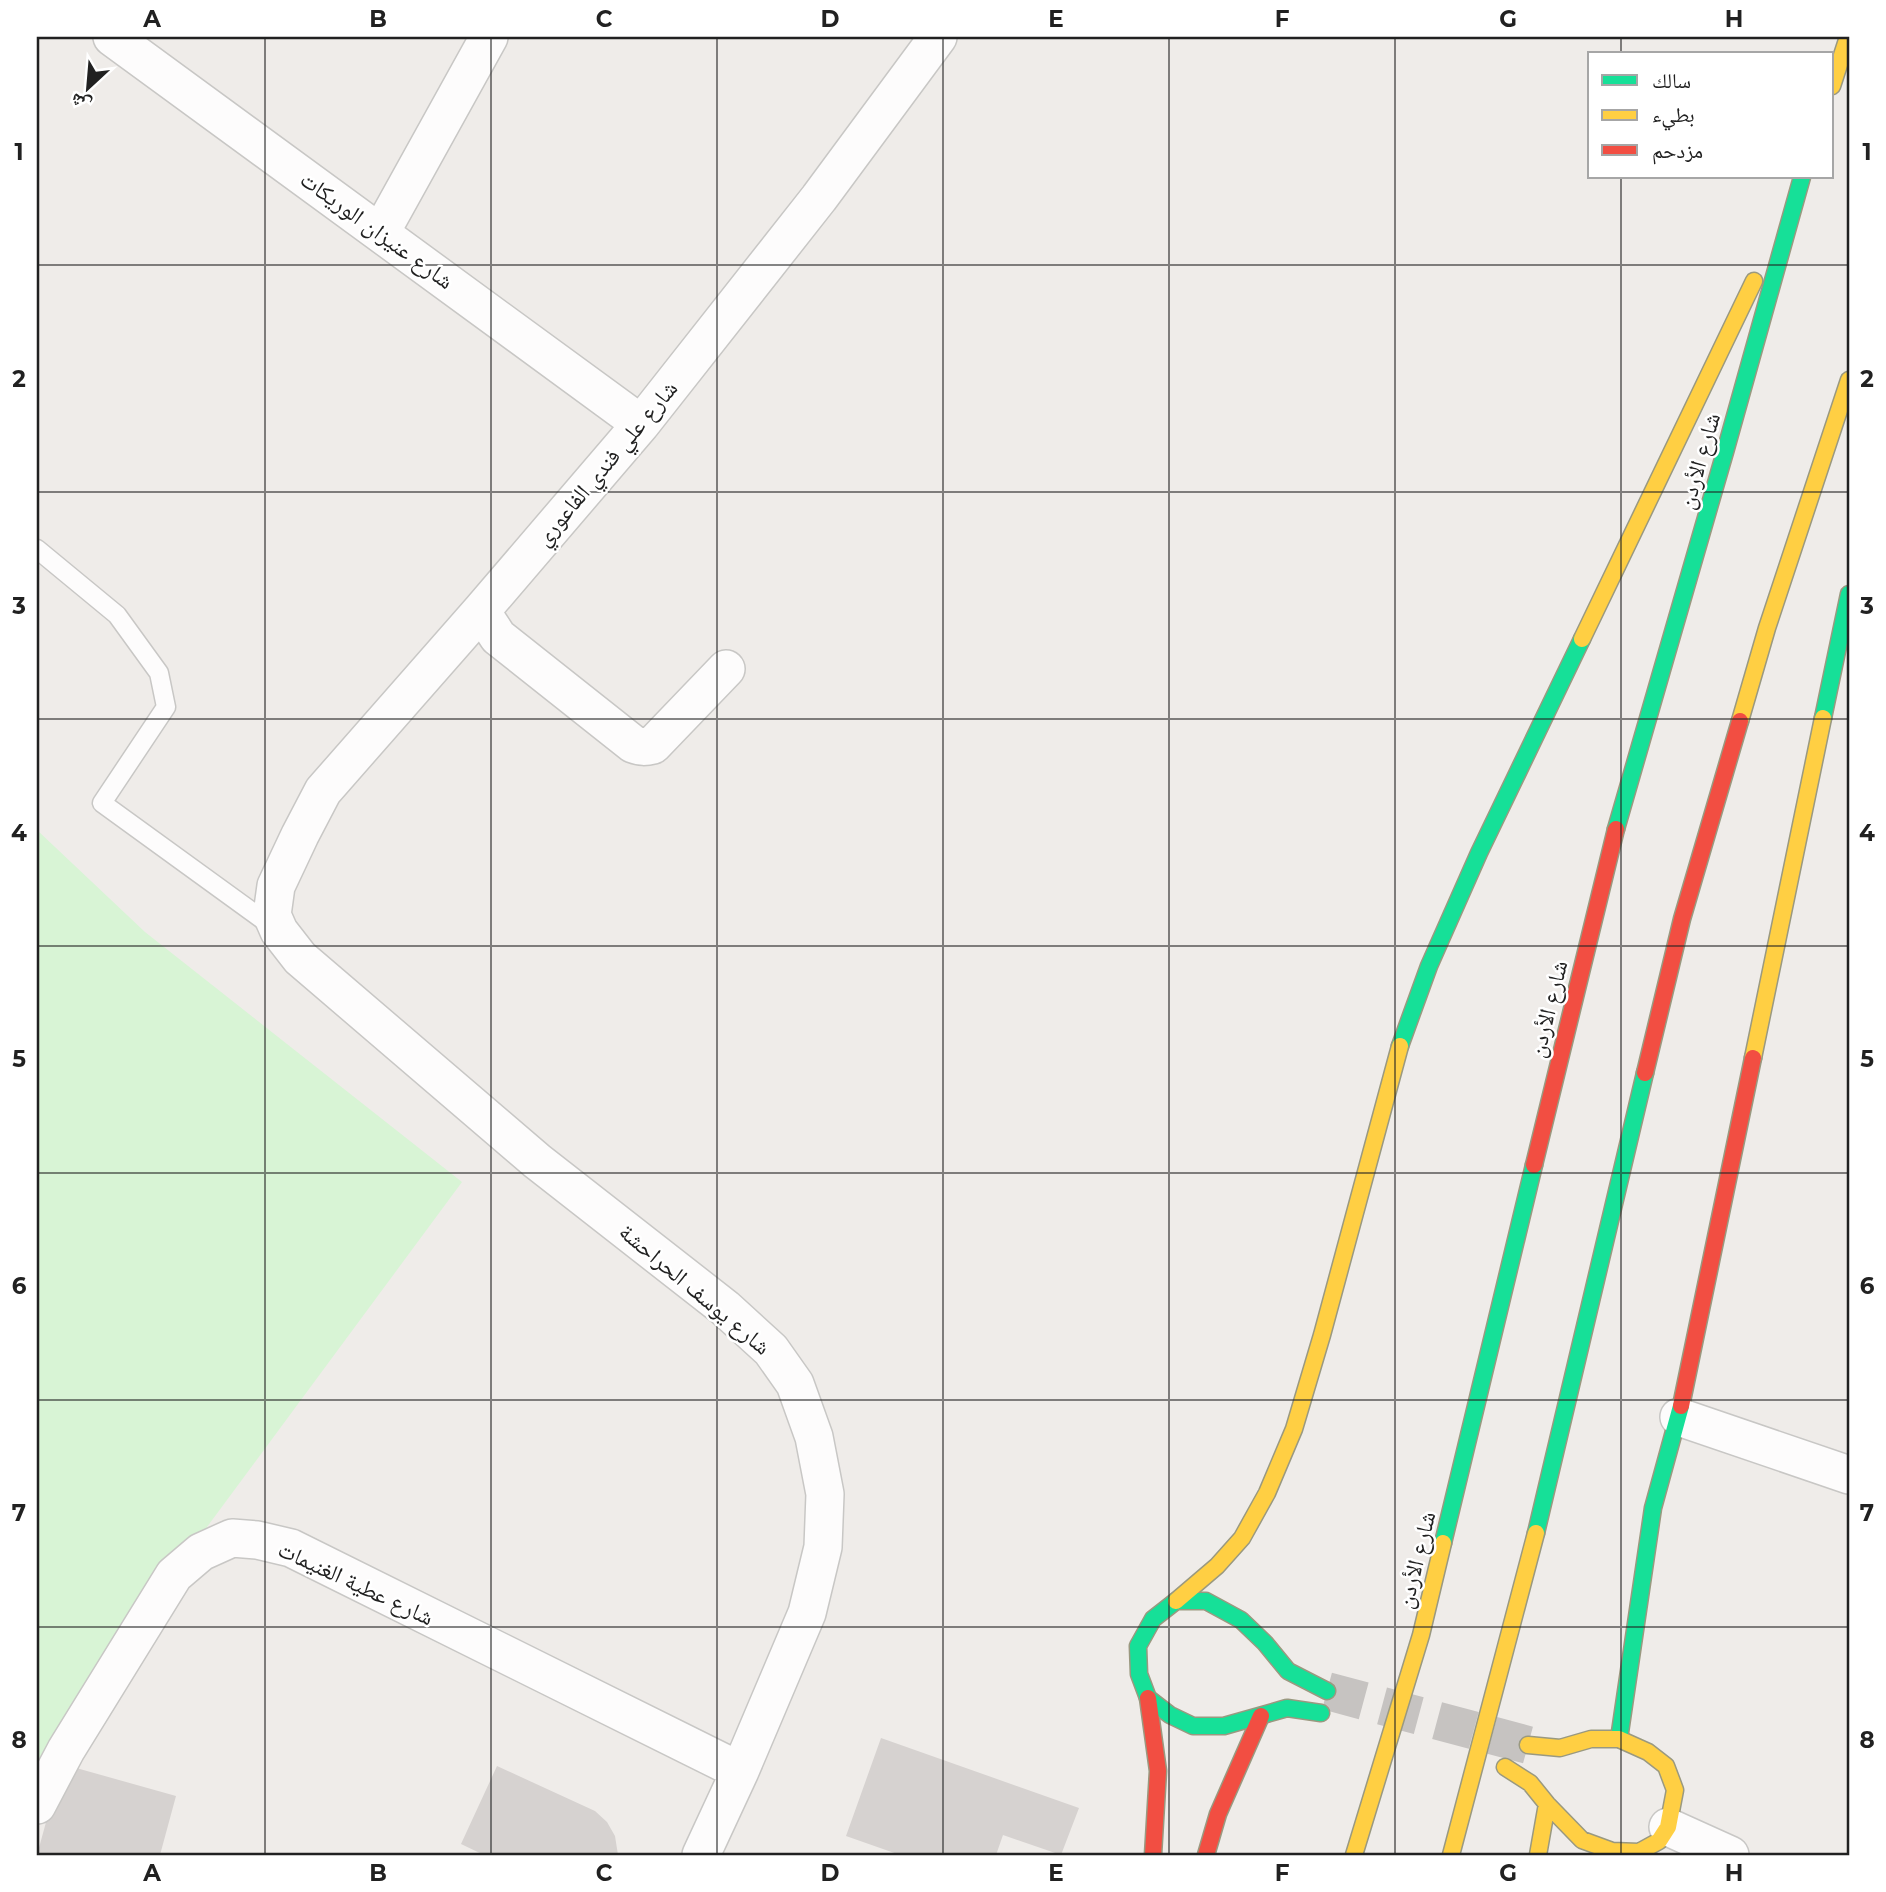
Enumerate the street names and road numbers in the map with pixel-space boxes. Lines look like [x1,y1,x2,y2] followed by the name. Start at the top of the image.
[294,165,459,296] street label: شارع عنيزان الوريكات
[529,375,687,554] street label: شارع علي فندي الفاعوري
[1672,410,1727,513] street label: شارع الأردن
[1522,958,1575,1061] street label: شارع الأردن
[613,1218,776,1361] street label: شارع يوسف الحراحشة
[1390,1509,1443,1612] street label: شارع الأردن
[273,1535,438,1632] street label: شارع عطية الغنيمات

